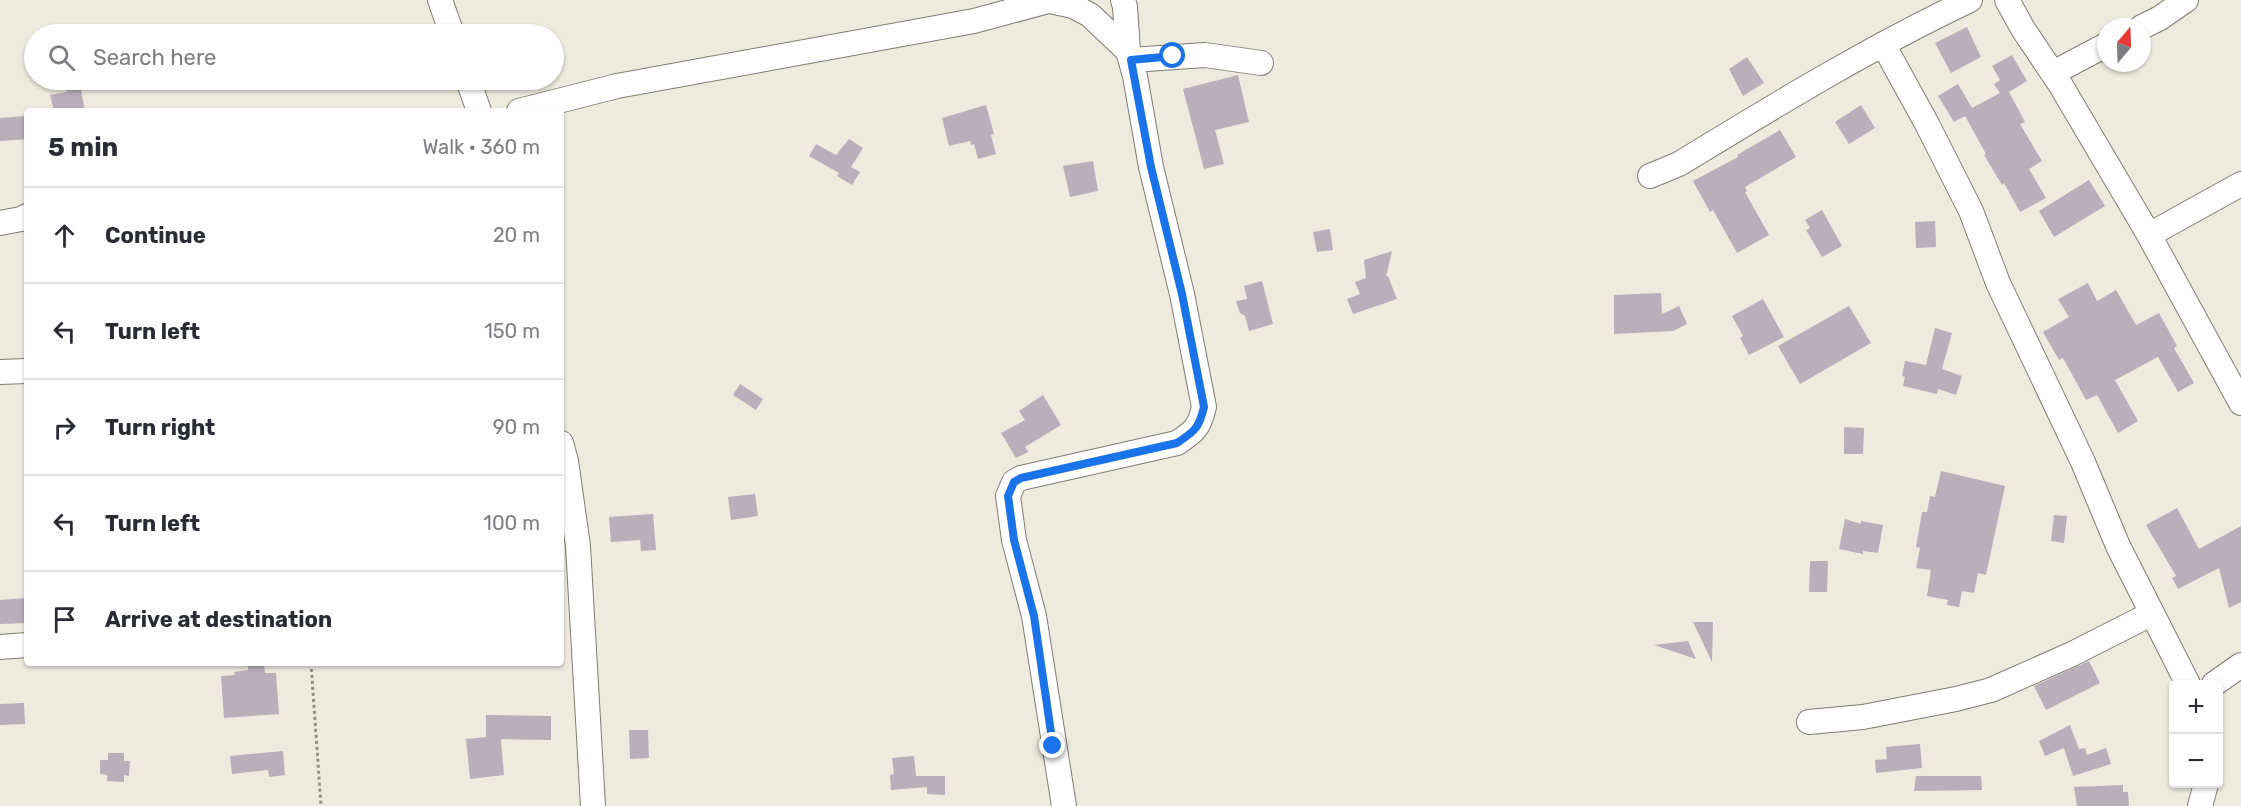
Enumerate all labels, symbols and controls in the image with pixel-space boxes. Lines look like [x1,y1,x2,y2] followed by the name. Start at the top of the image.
[2097,18,2151,72] north arrow
[24,24,564,90] search box
[45,41,78,74] icon: search
[1159,42,1185,68] route start
[93,44,216,71] text: Search here
[48,132,118,163] text: 5 min
[423,135,540,159] text: Walk · 360 m
[48,219,81,252] icon: ahead
[105,222,206,249] text: Continue
[493,223,540,247] text: 20 m
[48,315,81,348] icon: left
[105,318,200,345] text: Turn left
[484,319,540,343] text: 150 m
[48,411,81,444] icon: right
[105,414,215,441] text: Turn right
[493,415,540,439] text: 90 m
[48,507,81,540] icon: left
[105,510,200,537] text: Turn left
[483,511,540,535] text: 100 m
[48,603,81,636] icon: arrive
[105,606,332,633] text: Arrive at destination
[2169,680,2223,788] map controls
[2169,680,2223,734] button: +
[1039,732,1065,758] route end
[2169,734,2223,788] button: −

